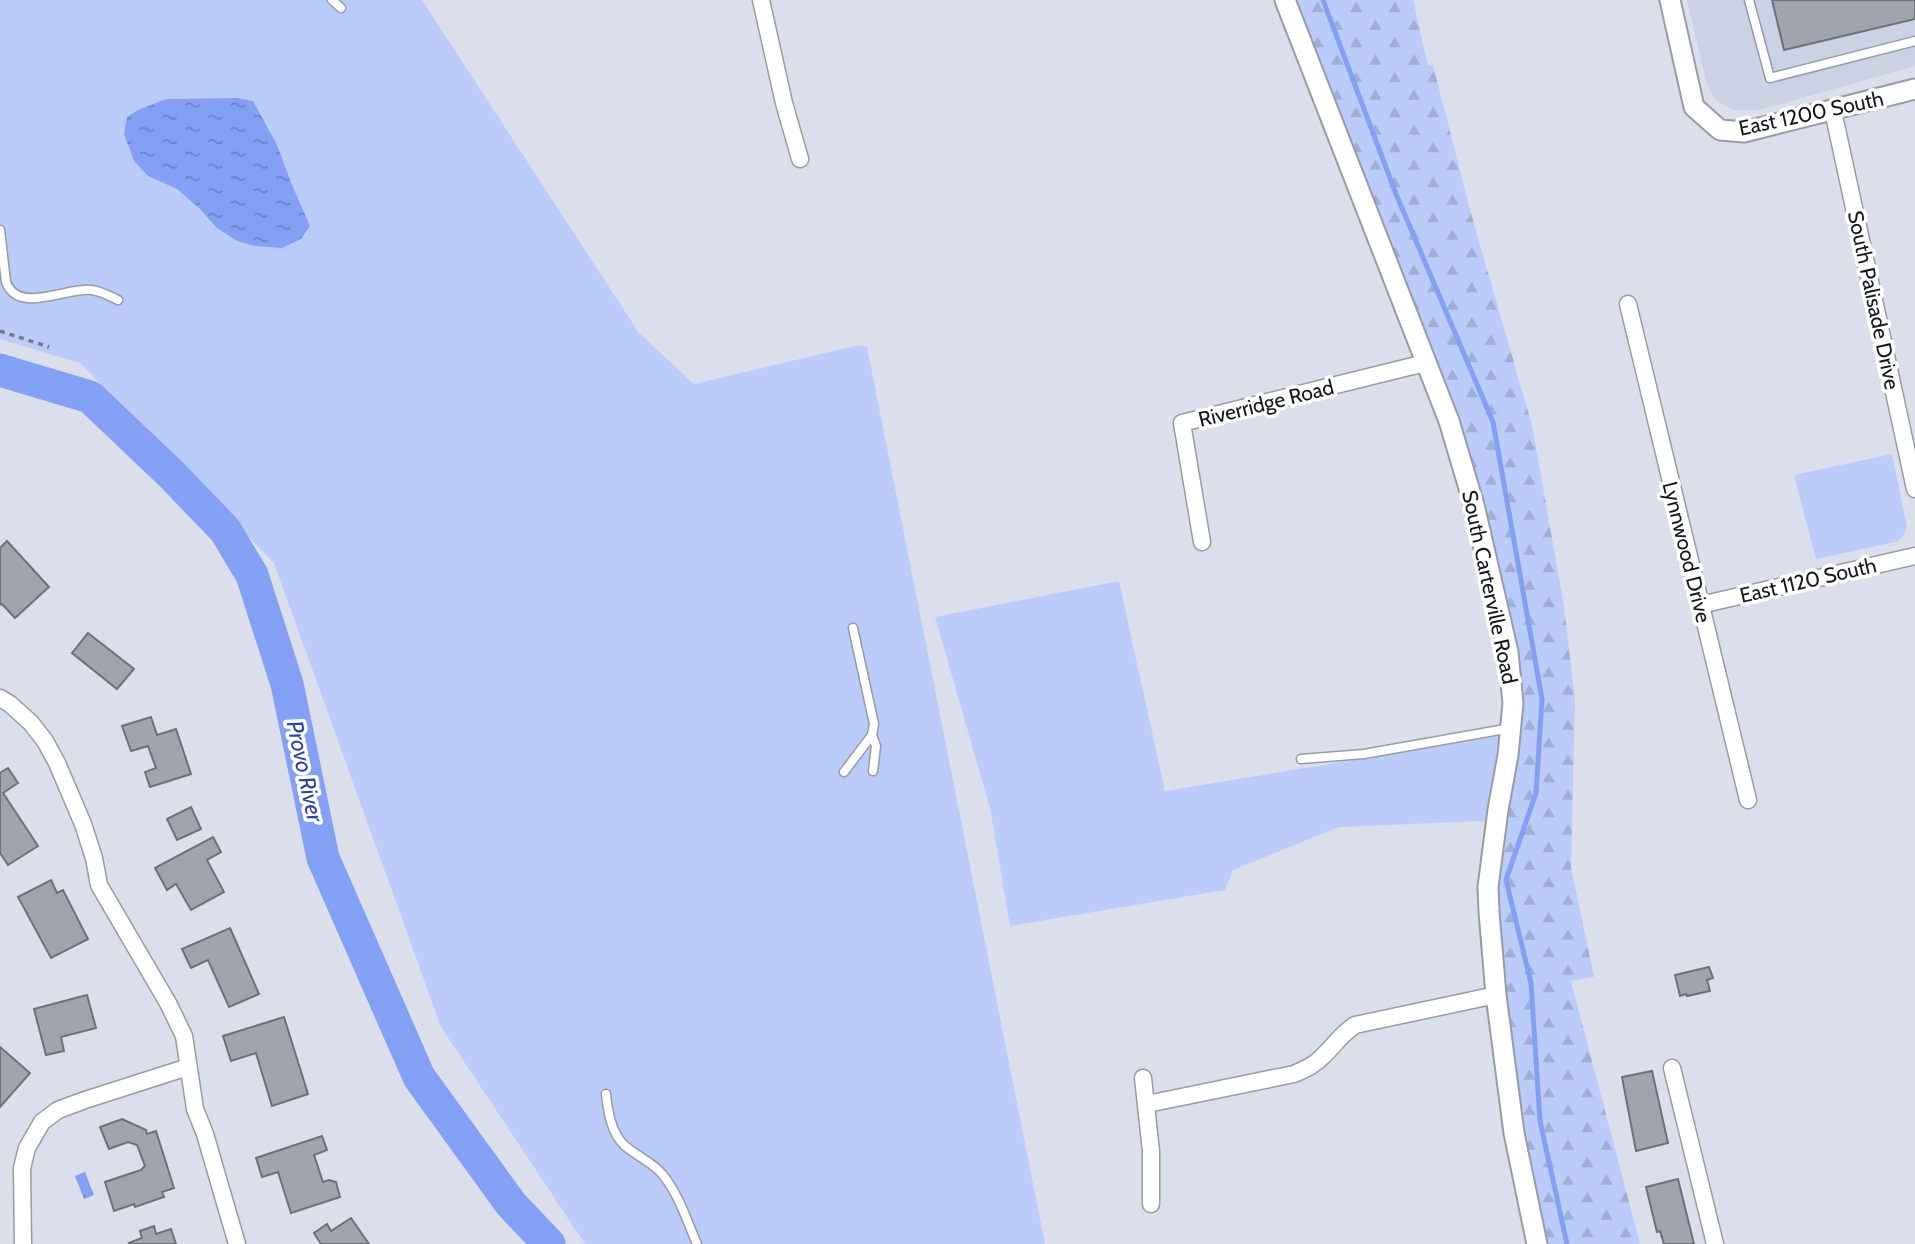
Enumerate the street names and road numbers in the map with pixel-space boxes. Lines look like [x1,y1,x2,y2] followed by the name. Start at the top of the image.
[1736,85,1886,141] street label: East 1200 South
[1843,208,1905,392] street label: South Palisade Drive
[1196,374,1336,432] street label: Riverridge Road
[1657,479,1717,625] street label: Lynnwood Drive
[1457,488,1523,686] street label: South Carterville Road
[1737,552,1879,608] street label: East 1120 South

